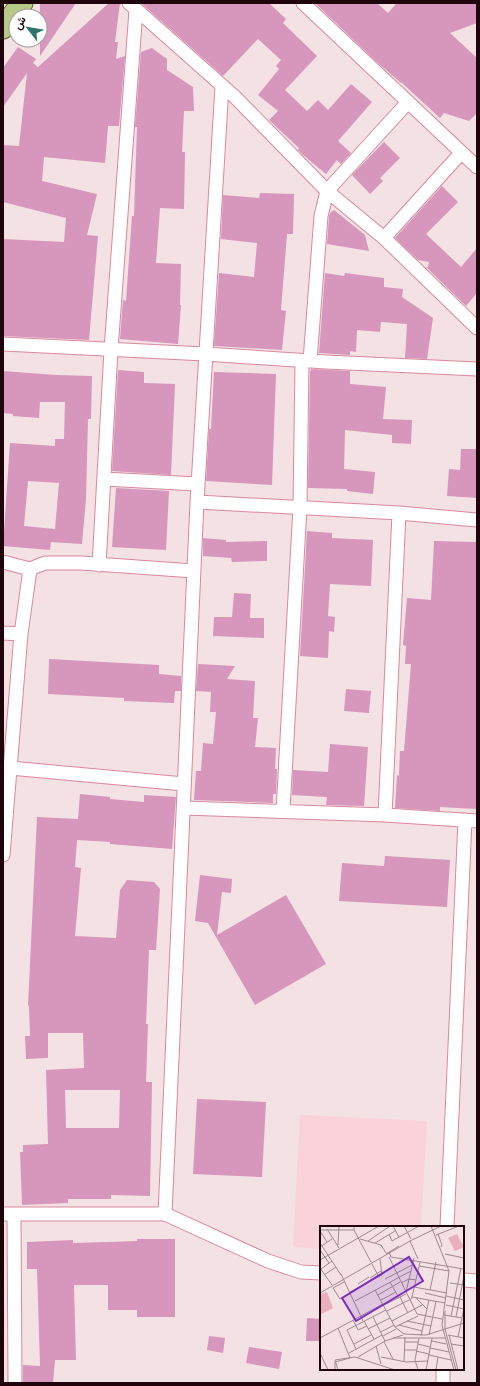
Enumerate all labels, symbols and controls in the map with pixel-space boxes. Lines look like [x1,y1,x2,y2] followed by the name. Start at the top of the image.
[8,8,48,48] north arrow
[9,13,29,32] text: ش
[320,1226,464,1370] inset map

